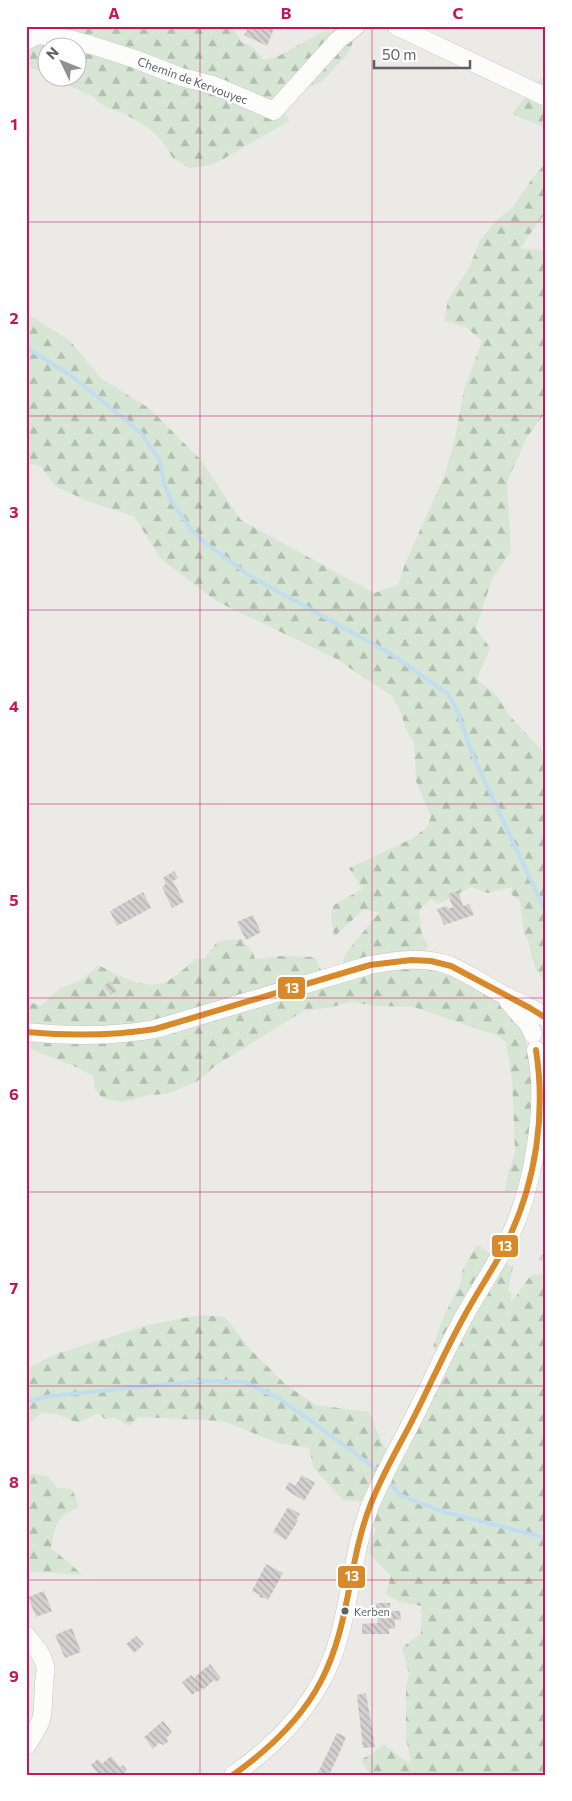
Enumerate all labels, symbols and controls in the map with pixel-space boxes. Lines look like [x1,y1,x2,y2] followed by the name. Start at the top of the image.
[108,3,120,22] text: A
[281,3,292,22] text: B
[453,3,464,22] text: C
[38,38,88,88] north arrow
[374,38,471,70] scale bar
[42,43,62,62] text: N
[382,45,416,63] text: 50 m
[136,53,250,107] street label: Chemin de Kervouyec
[10,114,18,133] text: 1
[9,308,19,327] text: 2
[9,502,19,521] text: 3
[9,696,19,715] text: 4
[9,890,19,909] text: 5
[277,976,306,1000] line badge: 13
[285,979,299,996] text: 13
[9,1084,19,1103] text: 6
[491,1234,519,1258] line badge: 13
[498,1237,512,1254] text: 13
[10,1278,19,1297] text: 7
[9,1472,19,1491] text: 8
[337,1565,366,1589] line badge: 13
[345,1567,359,1584] text: 13
[354,1605,390,1618] place label: Kerben
[340,1606,350,1616] marker: Kerben
[9,1666,19,1685] text: 9

